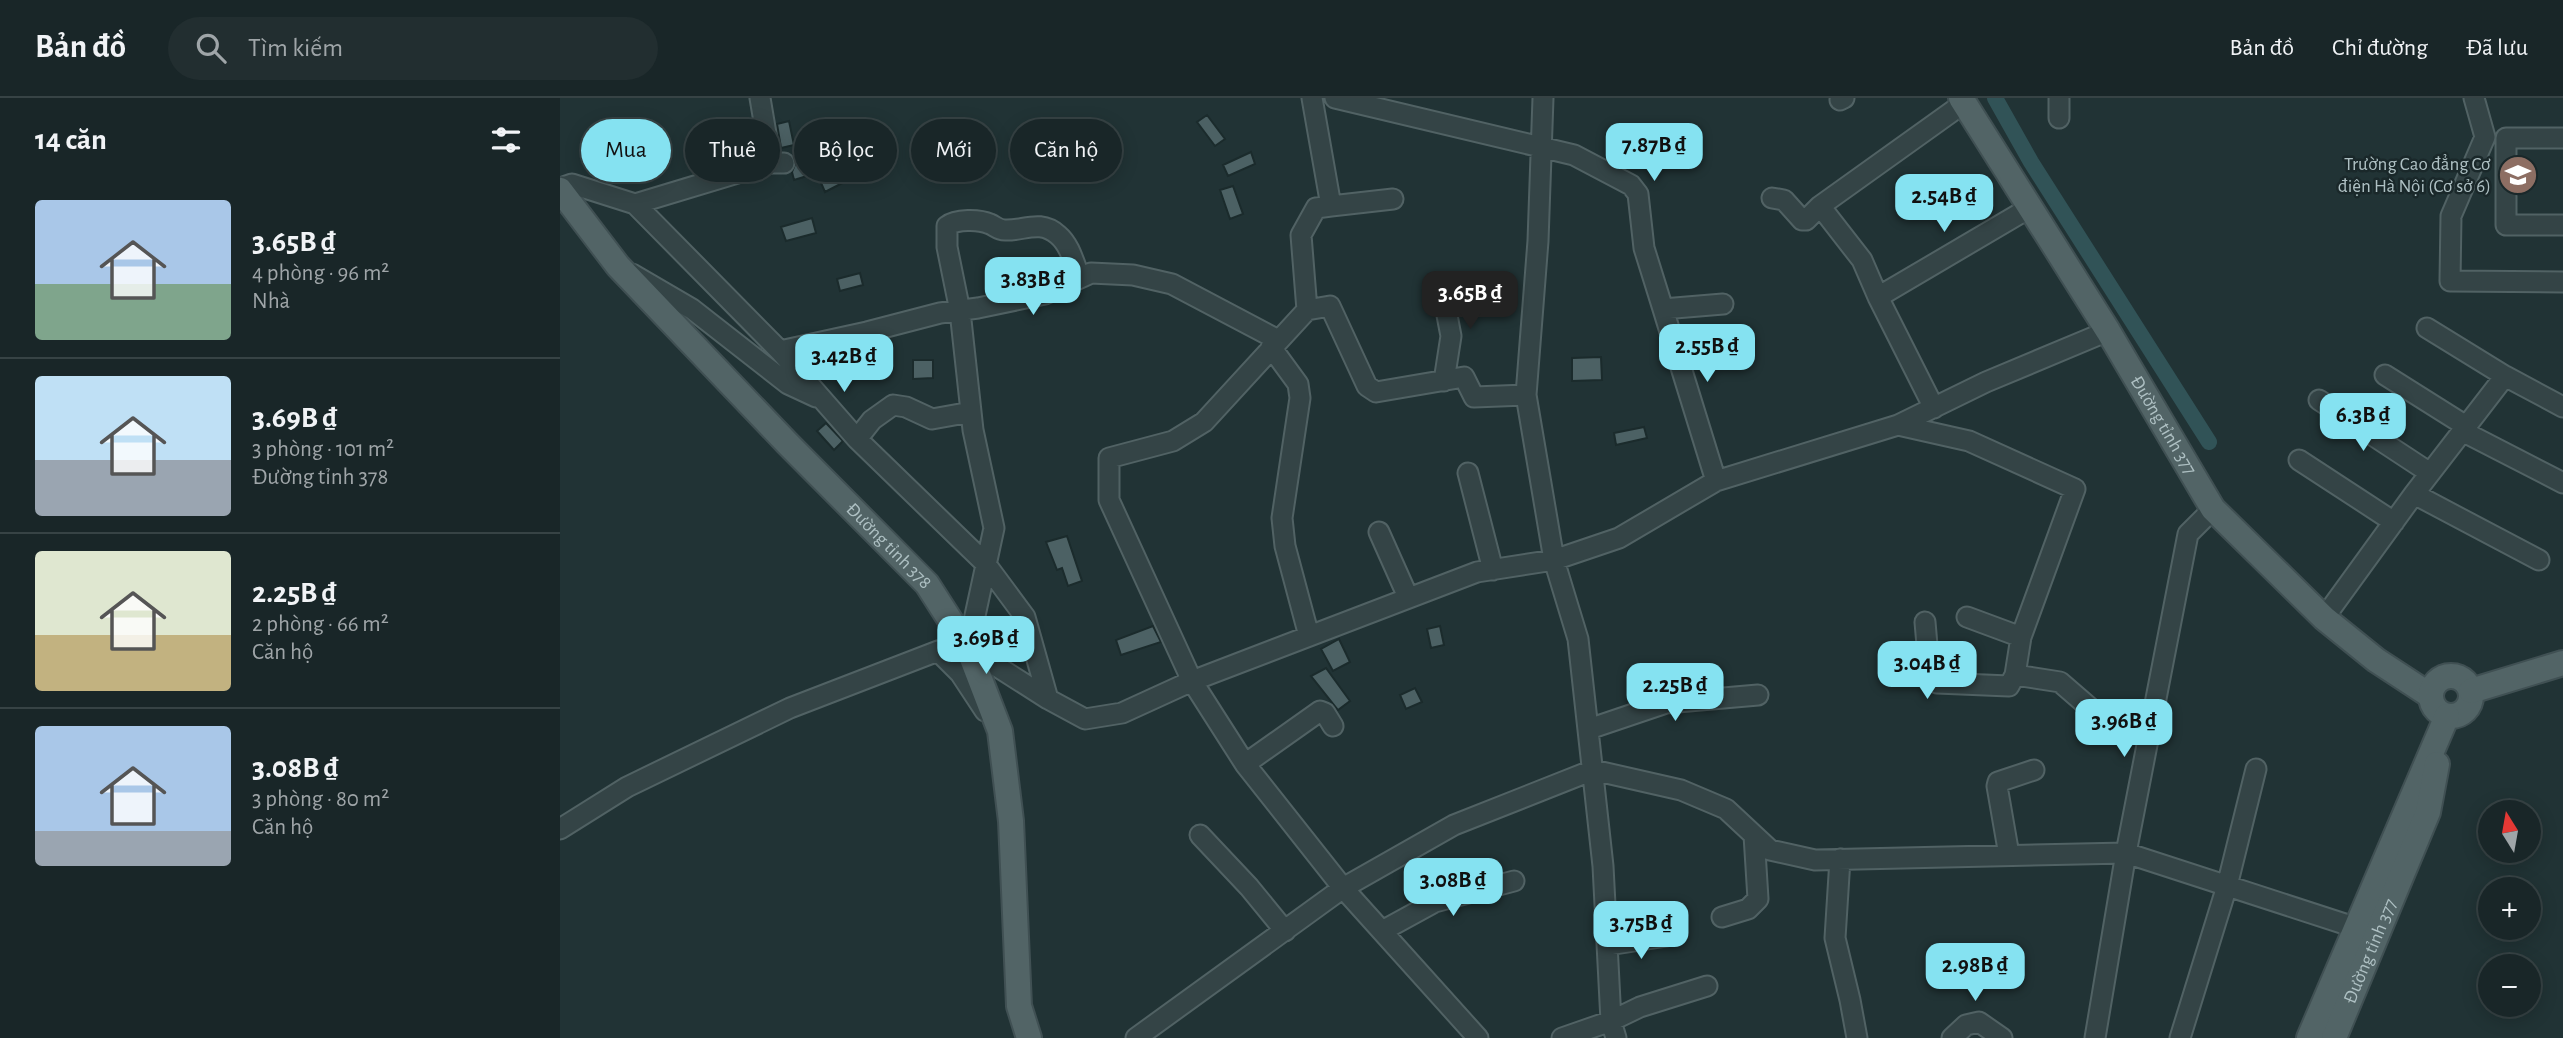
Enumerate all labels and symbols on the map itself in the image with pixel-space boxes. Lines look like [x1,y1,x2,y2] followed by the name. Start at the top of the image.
[1589,123,1719,183] pin: 7.87B ₫
[2338,154,2491,196] place label: Trường Cao đẳng Cơ điện Hà Nội (Cơ sở 6)
[2497,154,2539,196] school or university icon: Trường Cao đẳng Cơ điện Hà Nội (Cơ sở 6)
[1879,174,2009,234] pin: 2.54B ₫
[968,258,1098,317] pin: 3.83B ₫
[1405,272,1535,331] pin: 3.65B ₫
[1642,324,1772,384] pin: 2.55B ₫
[779,334,909,394] pin: 3.42B ₫
[2127,372,2200,478] street label: Đường tỉnh 377
[2306,394,2420,453] pin: 6.3B ₫
[842,499,935,592] street label: Đường tỉnh 378
[921,616,1051,676] pin: 3.69B ₫
[1862,642,1992,701] pin: 3.04B ₫
[1610,664,1740,723] pin: 2.25B ₫
[2059,700,2189,759] pin: 3.96B ₫
[2478,800,2541,863] north arrow
[1388,858,1518,918] pin: 3.08B ₫
[2340,896,2400,1006] street label: Đường tỉnh 377
[1576,902,1706,961] pin: 3.75B ₫
[1910,944,2040,1003] pin: 2.98B ₫

